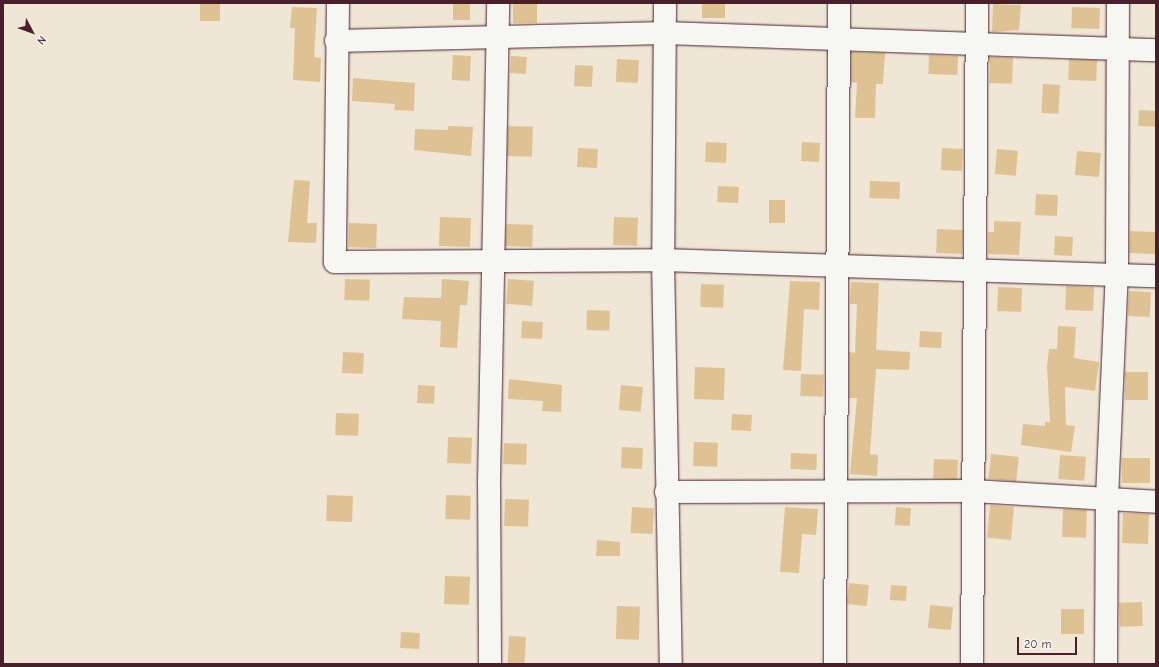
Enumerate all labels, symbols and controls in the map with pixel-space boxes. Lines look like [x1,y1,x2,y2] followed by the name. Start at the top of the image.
[12,12,52,52] north arrow
[34,33,49,47] text: N
[1019,629,1079,655] scale bar
[1024,637,1052,651] text: 20 m

